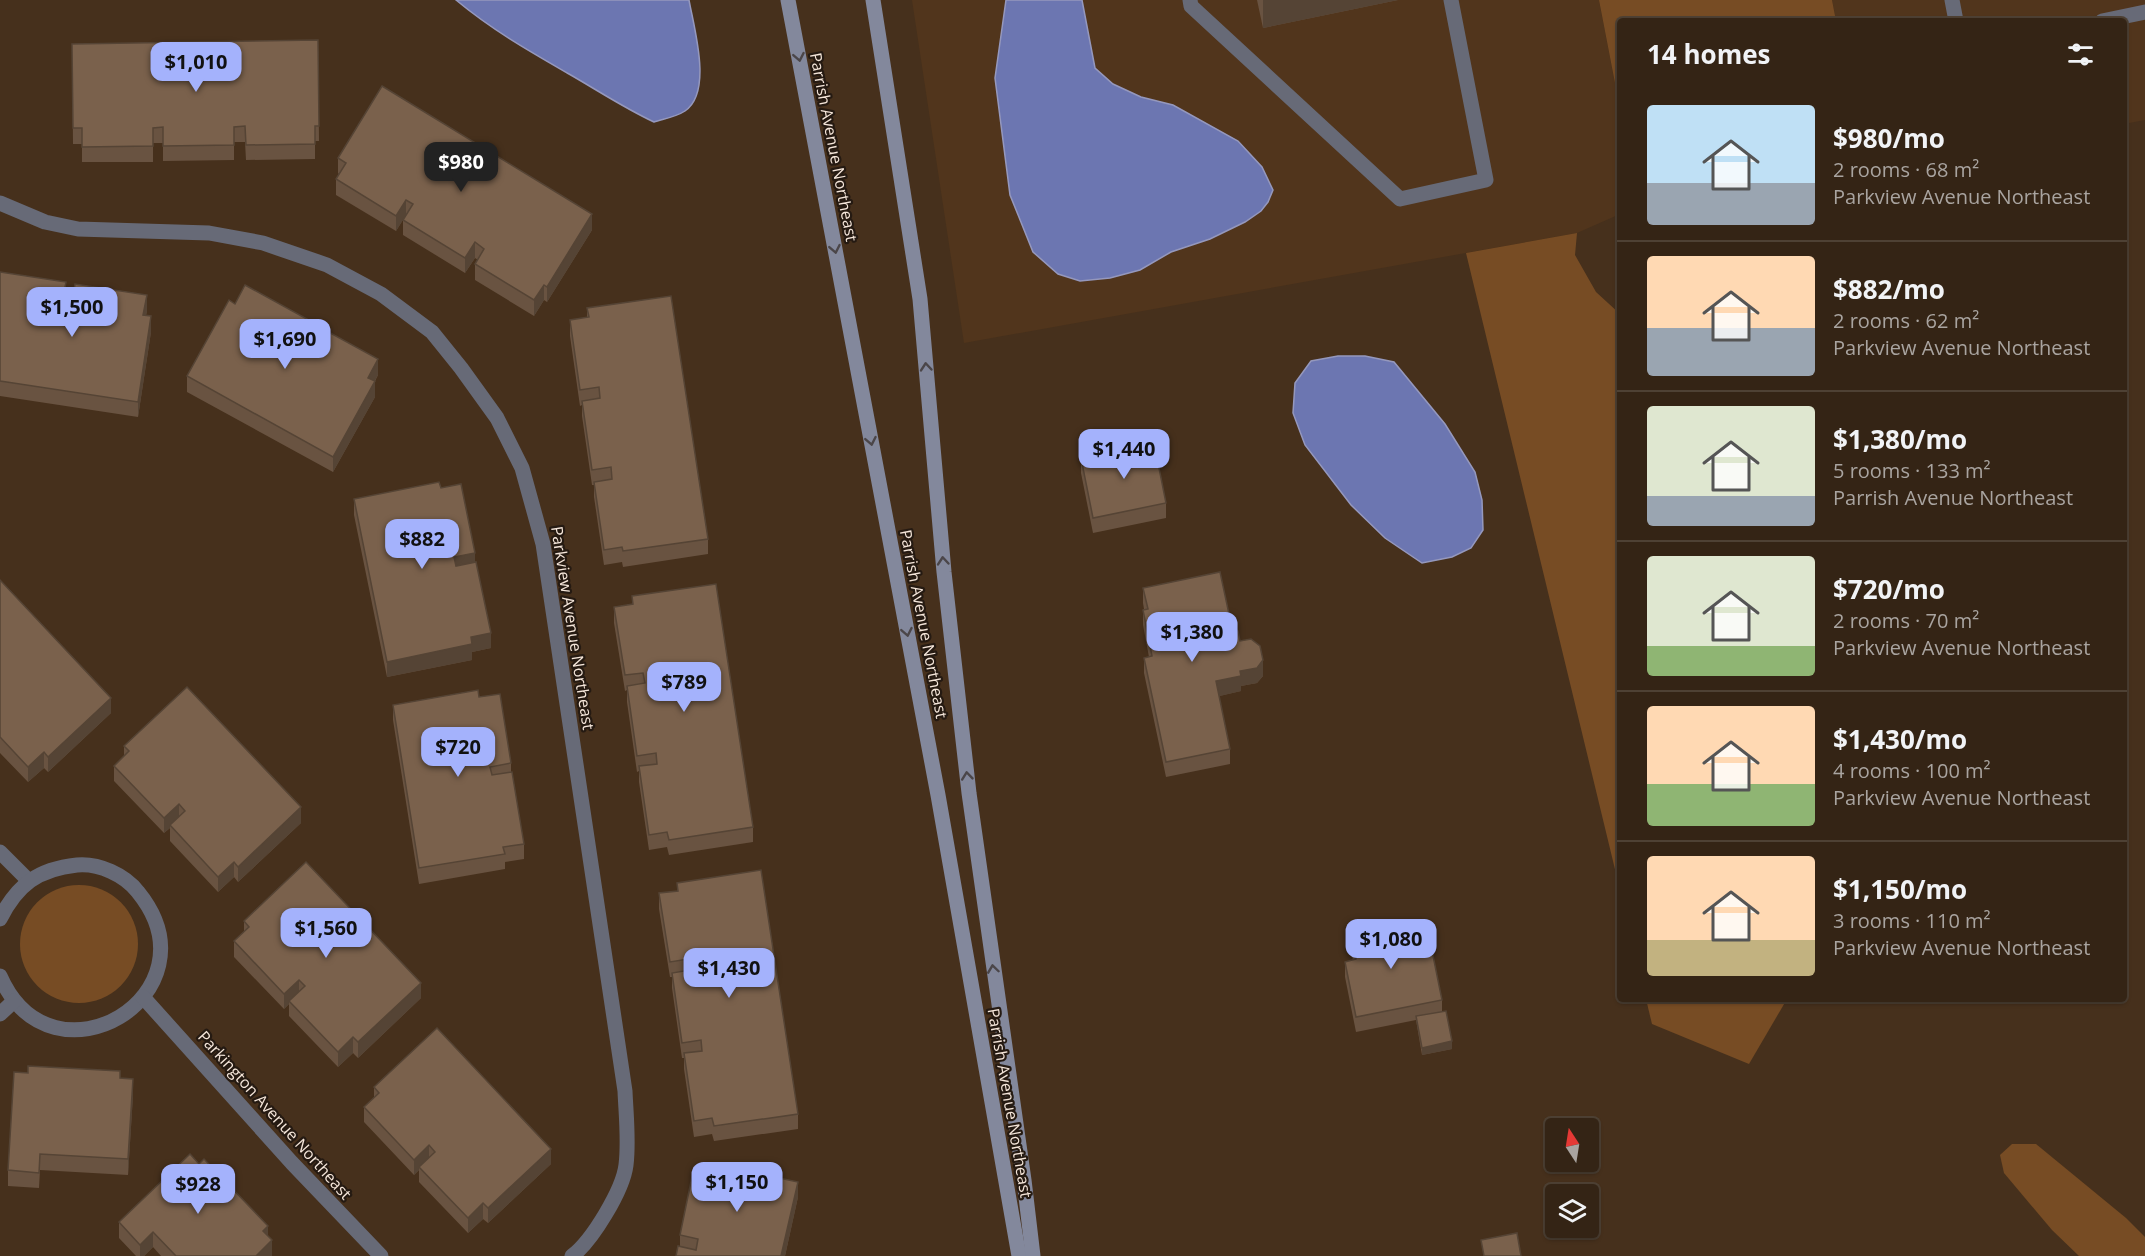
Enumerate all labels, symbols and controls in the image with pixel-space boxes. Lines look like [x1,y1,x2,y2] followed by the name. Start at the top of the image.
[1647,36,1771,72] text: 14 homes
[2064,38,2097,71] icon: filters
[147,42,245,93] pin: $1,010
[165,48,227,75] text: $1,010
[805,51,863,244] street label: Parrish Avenue Northeast
[792,52,805,62] one-way arrow
[1833,120,1945,156] text: $980/mo
[1695,129,1767,201] icon: home
[425,142,497,193] pin: $980
[438,148,484,175] text: $980
[1833,156,1979,183] text: 2 rooms · 68 m²
[1833,183,2090,210] text: Parkview Avenue Northeast
[828,244,841,254] one-way arrow
[1833,271,1945,307] text: $882/mo
[1695,280,1767,352] icon: home
[23,287,121,338] pin: $1,500
[41,293,103,320] text: $1,500
[1833,307,1979,334] text: 2 rooms · 62 m²
[236,319,334,370] pin: $1,690
[254,325,316,352] text: $1,690
[1833,334,2090,361] text: Parkview Avenue Northeast
[920,363,933,372] one-way arrow
[1833,421,1967,457] text: $1,380/mo
[1075,429,1173,480] pin: $1,440
[1695,430,1767,502] icon: home
[864,435,877,445] one-way arrow
[1093,435,1155,462] text: $1,440
[1833,457,1991,484] text: 5 rooms · 133 m²
[1833,484,2073,511] text: Parrish Avenue Northeast
[386,519,458,570] pin: $882
[399,525,445,552] text: $882
[546,525,600,732] street label: Parkview Avenue Northeast
[895,528,953,721] street label: Parrish Avenue Northeast
[937,557,950,566] one-way arrow
[1833,571,1945,607] text: $720/mo
[1695,580,1767,652] icon: home
[1833,607,1979,634] text: 2 rooms · 70 m²
[1143,612,1241,663] pin: $1,380
[1161,618,1223,645] text: $1,380
[900,627,913,637] one-way arrow
[1833,634,2090,661] text: Parkview Avenue Northeast
[648,662,720,713] pin: $789
[661,668,707,695] text: $789
[1833,721,1967,757] text: $1,430/mo
[422,727,494,778] pin: $720
[1695,730,1767,802] icon: home
[435,733,481,760] text: $720
[1833,757,1991,784] text: 4 rooms · 100 m²
[961,772,973,781] one-way arrow
[1833,784,2090,811] text: Parkview Avenue Northeast
[1833,871,1967,907] text: $1,150/mo
[1695,880,1767,952] icon: home
[1833,907,1991,934] text: 3 rooms · 110 m²
[277,908,375,959] pin: $1,560
[295,914,357,941] text: $1,560
[1342,919,1440,970] pin: $1,080
[1360,925,1422,952] text: $1,080
[1833,934,2090,961] text: Parkview Avenue Northeast
[680,948,778,999] pin: $1,430
[698,954,760,981] text: $1,430
[987,965,999,974] one-way arrow
[982,1007,1038,1200] street label: Parrish Avenue Northeast
[193,1026,357,1204] street label: Parkington Avenue Northeast
[1545,1118,1599,1172] north arrow
[1545,1118,1599,1238] map controls
[688,1162,786,1213] pin: $1,150
[162,1164,234,1215] pin: $928
[706,1168,768,1195] text: $1,150
[175,1170,221,1197] text: $928
[1545,1184,1599,1238] button: layers

